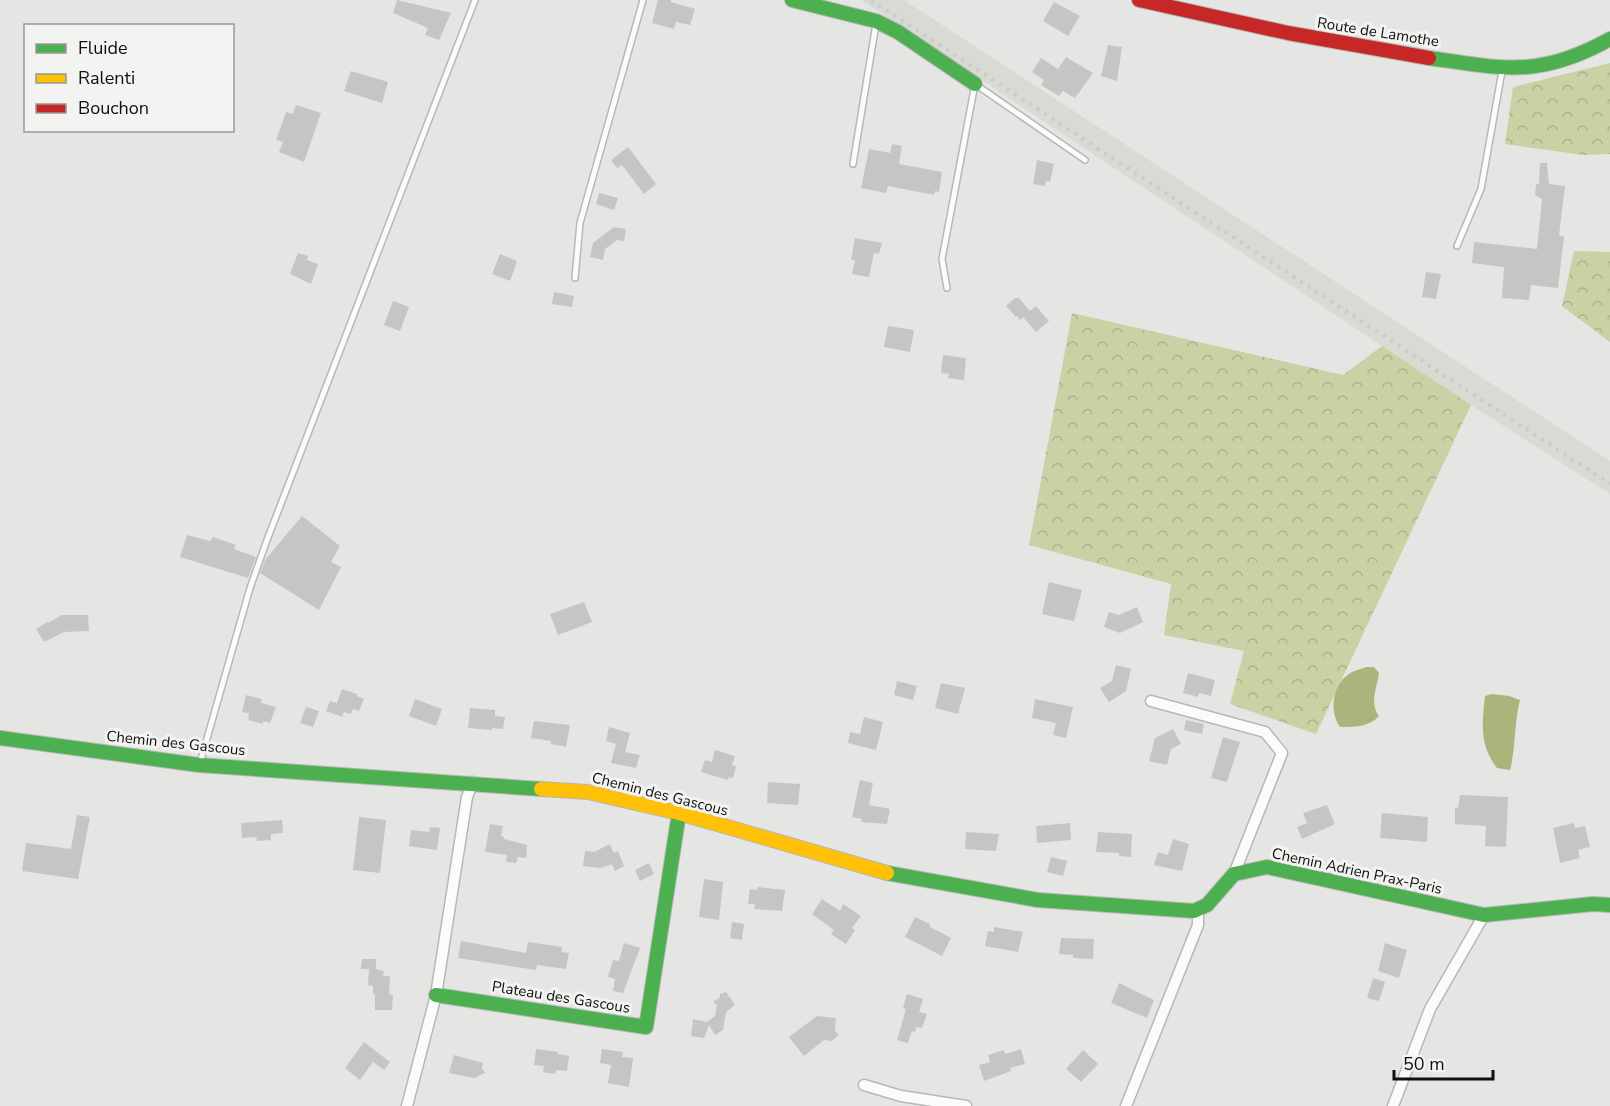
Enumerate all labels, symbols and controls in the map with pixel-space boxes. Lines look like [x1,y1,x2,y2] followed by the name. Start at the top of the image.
[1316,12,1440,52] street label: Route de Lamothe
[24,24,234,132] legend
[78,36,128,60] text: Fluide
[78,66,135,90] text: Ralenti
[78,96,149,120] text: Bouchon
[105,726,247,760] street label: Chemin des Gascous
[590,767,730,821] street label: Chemin des Gascous
[1270,843,1444,899] street label: Chemin Adrien Prax-Paris
[490,976,632,1018] street label: Plateau des Gascous
[1394,1043,1493,1081] scale bar
[1403,1052,1445,1076] text: 50 m

